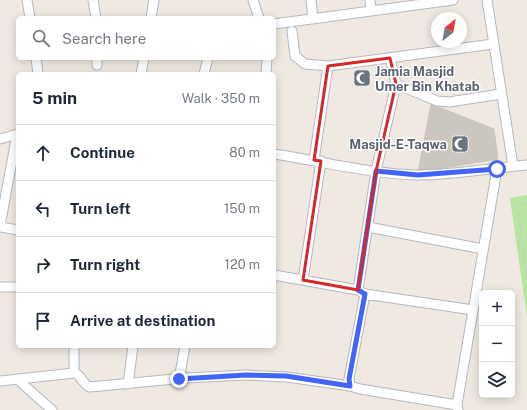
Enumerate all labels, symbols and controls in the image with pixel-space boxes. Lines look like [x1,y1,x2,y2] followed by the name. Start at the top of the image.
[431,12,467,48] north arrow
[16,16,276,60] search box
[30,27,52,49] icon: search
[62,30,146,47] text: Search here
[375,64,480,94] place label: Jamia Masjid Umer Bin Khatab
[352,68,372,88] mosque icon: Jamia Masjid Umer Bin Khatab
[32,88,77,108] text: 5 min
[182,91,260,106] text: Walk · 350 m
[450,134,470,154] mosque icon: Masjid-E-Taqwa
[349,137,447,152] place label: Masjid-E-Taqwa
[32,142,54,164] icon: ahead
[70,144,135,161] text: Continue
[229,145,260,160] text: 80 m
[488,160,506,178] route start
[32,198,54,220] icon: left
[70,200,131,217] text: Turn left
[224,201,260,216] text: 150 m
[32,254,54,276] icon: right
[70,256,140,273] text: Turn right
[225,257,260,272] text: 120 m
[479,290,515,398] map controls
[479,290,515,326] button: +
[32,310,54,332] icon: arrive
[70,312,215,329] text: Arrive at destination
[479,326,515,362] button: −
[479,362,515,398] button: layers
[170,370,188,388] route end

